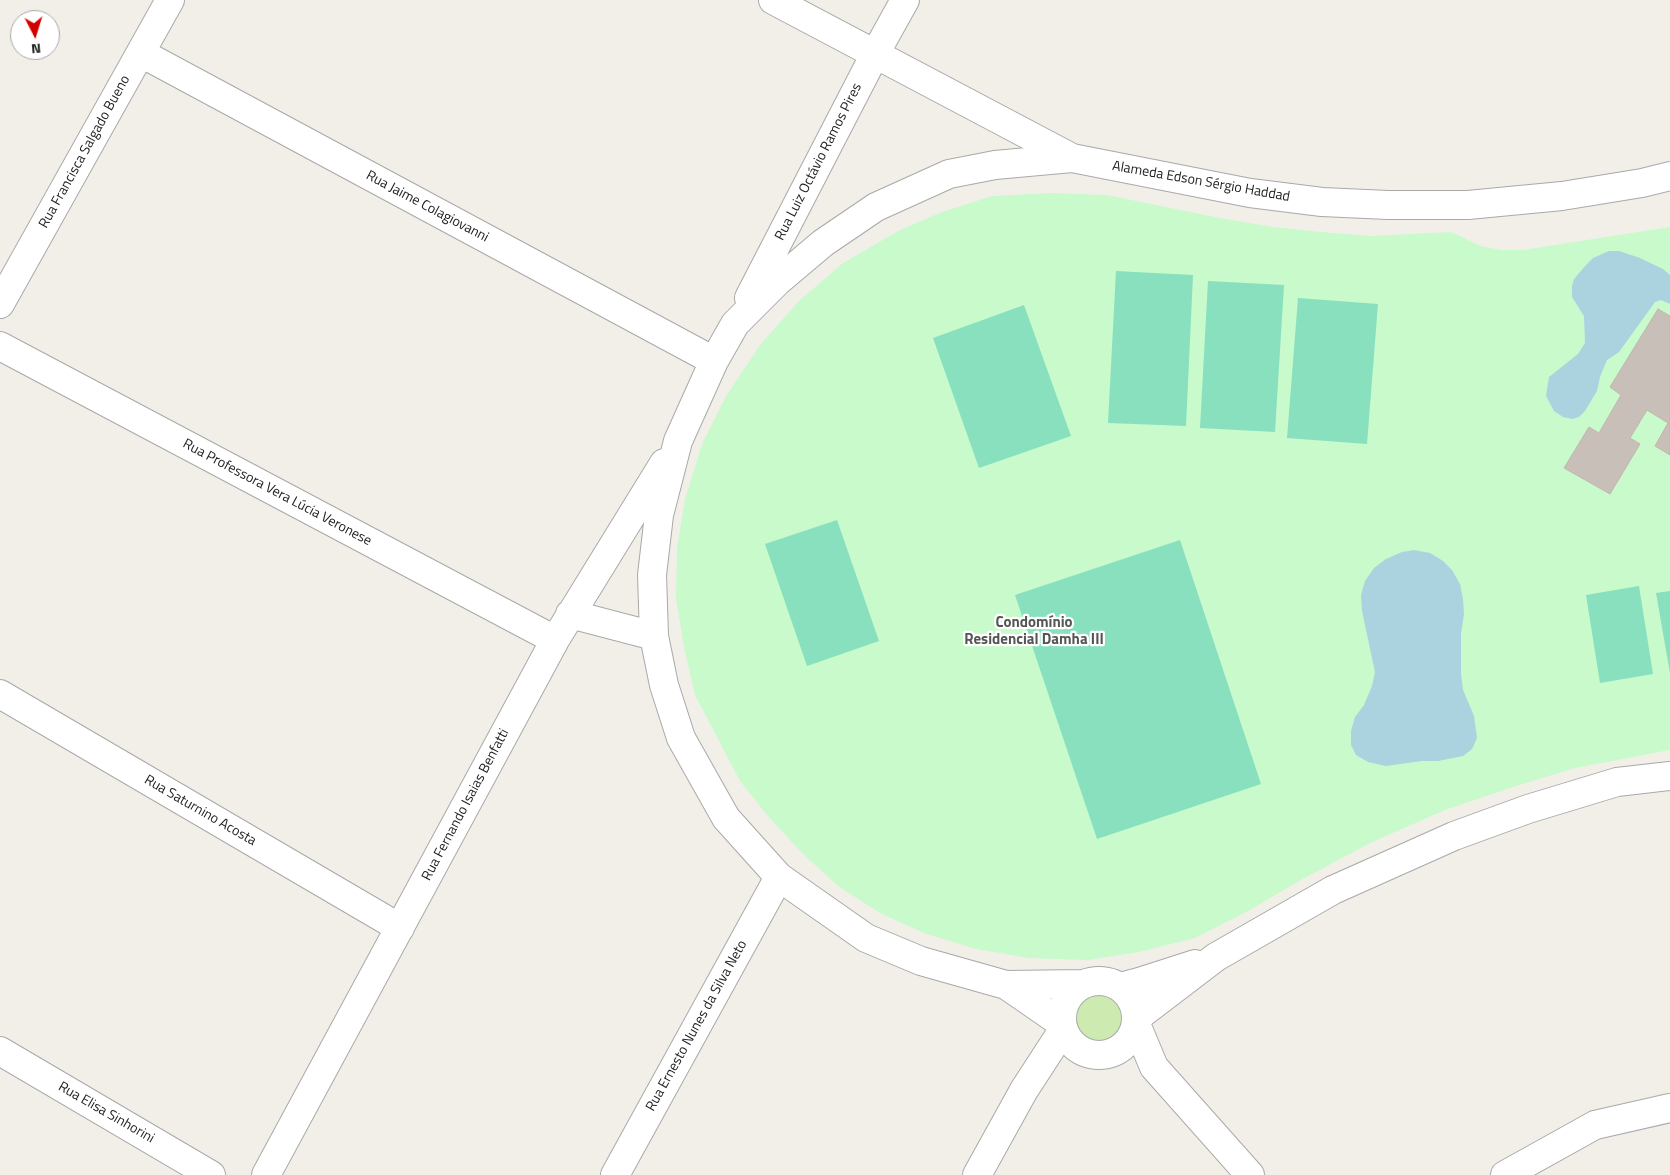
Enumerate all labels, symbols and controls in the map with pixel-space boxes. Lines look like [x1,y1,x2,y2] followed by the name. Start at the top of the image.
[10,10,60,60] north arrow
[31,39,42,60] text: N
[36,73,134,231] street label: Rua Francisca Salgado Bueno
[772,81,866,243] street label: Rua Luiz Octávio Ramos Pires
[1111,158,1291,206] street label: Alameda Edson Sérgio Haddad
[363,168,491,246] street label: Rua Jaime Colagiovanni
[180,436,374,550] street label: Rua Professora Vera Lúcia Veronese
[964,614,1104,649] district label: Condomínio Residencial Damha III
[419,726,513,884] street label: Rua Fernando Isaias Benfatti
[141,772,259,850] street label: Rua Saturnino Acosta
[643,937,751,1115] street label: Rua Ernesto Nunes da Silva Neto
[55,1079,157,1147] street label: Rua Elisa Sinhorini

